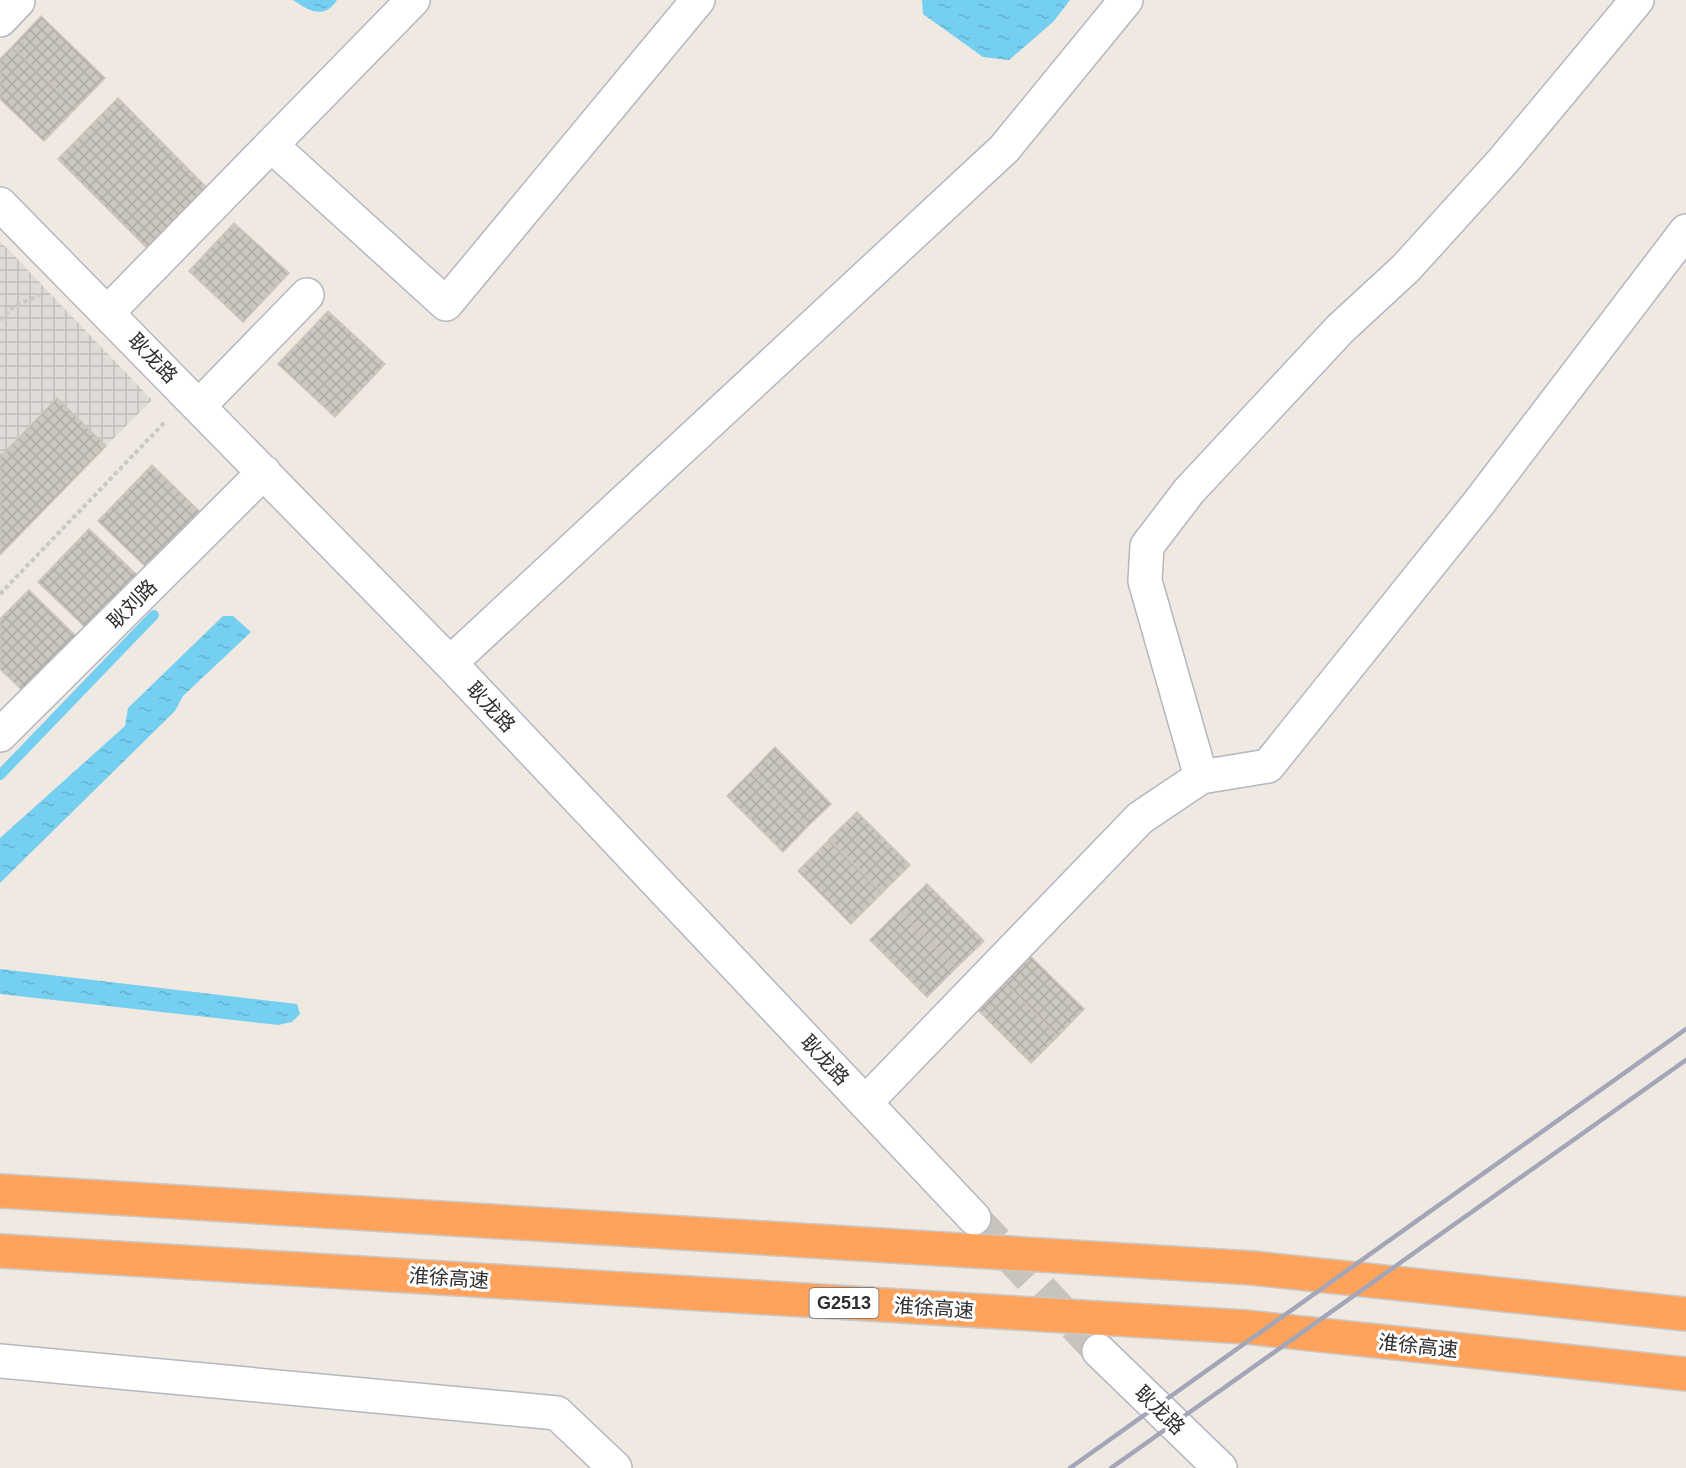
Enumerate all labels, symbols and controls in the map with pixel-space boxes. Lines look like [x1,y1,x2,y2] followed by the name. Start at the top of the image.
[124,329,182,387] street label: 耿龙路
[103,575,161,633] street label: 耿刘路
[462,678,520,736] street label: 耿龙路
[796,1031,854,1089] street label: 耿龙路
[408,1264,490,1292] street label: 淮徐高速
[810,1288,878,1318] road number: G2513
[893,1294,975,1322] street label: 淮徐高速
[1377,1331,1459,1361] street label: 淮徐高速
[1131,1381,1189,1439] street label: 耿龙路

